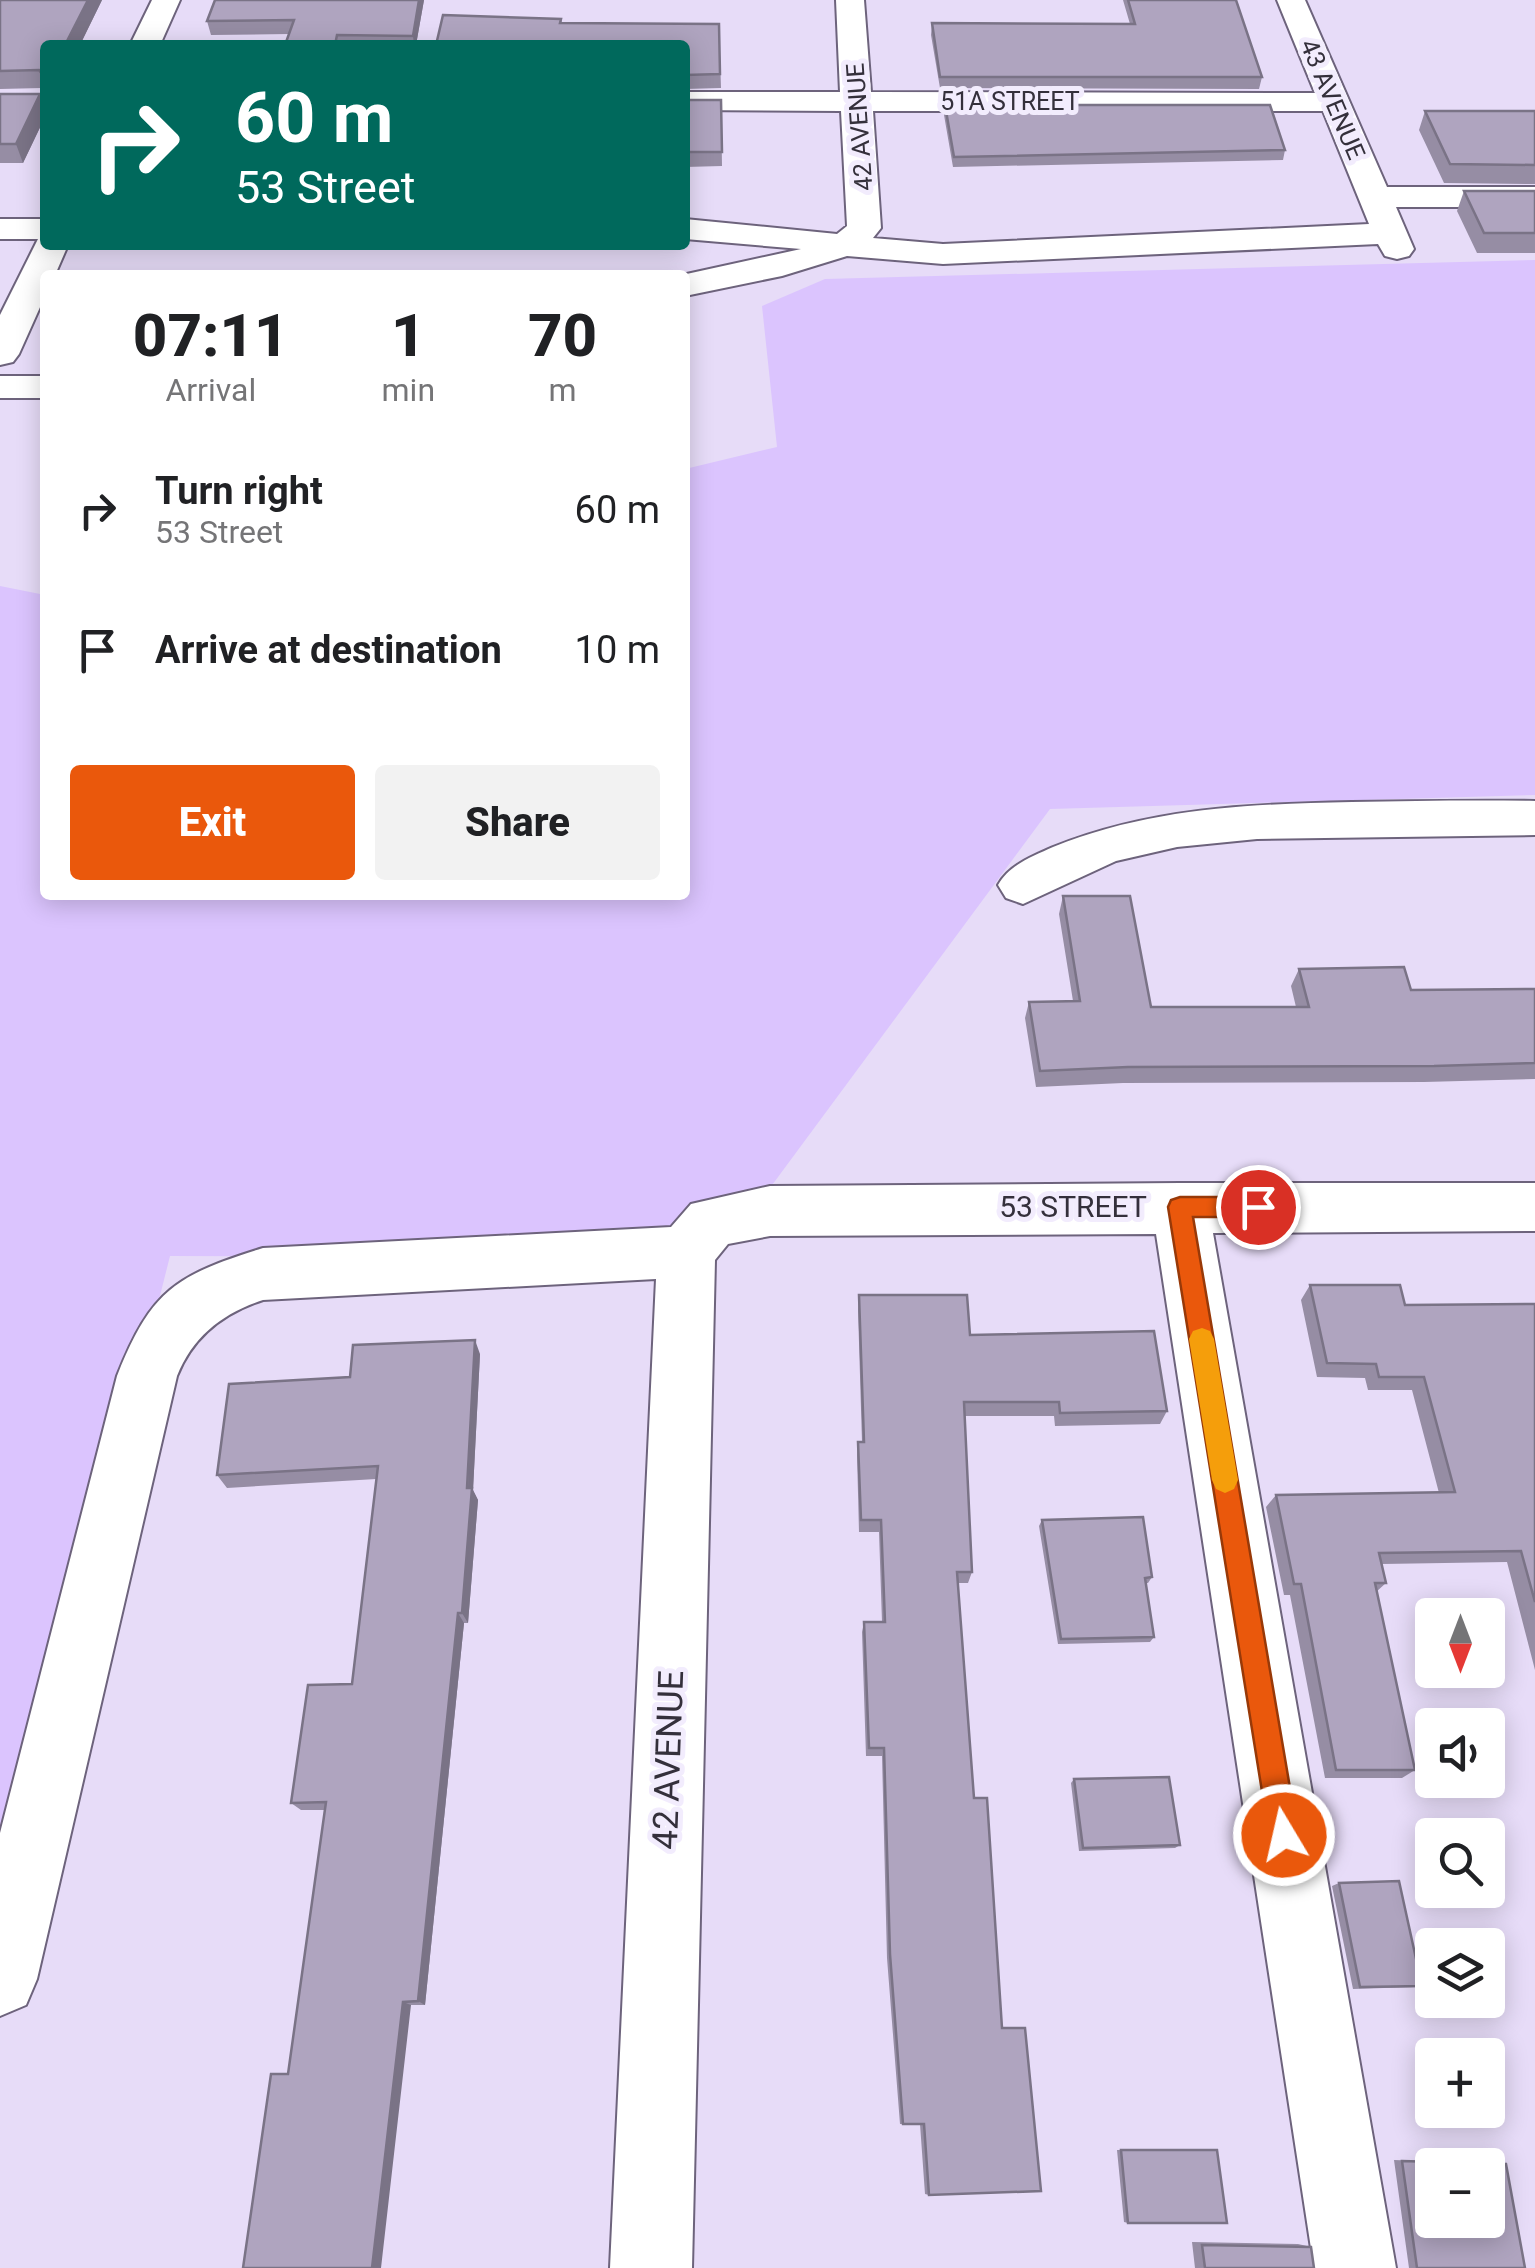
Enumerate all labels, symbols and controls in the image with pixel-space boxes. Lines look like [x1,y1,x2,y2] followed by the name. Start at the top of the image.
[1294,35,1371,164] street label: 43 AVENUE
[841,62,878,192] street label: 42 AVENUE
[235,77,393,159] text: 60 m
[70,80,200,210] icon: right
[940,87,1080,116] street label: 51A STREET
[235,161,415,214] text: 53 Street
[133,300,289,371] text: 07:11
[391,300,426,371] text: 1
[528,300,597,371] text: 70
[165,371,256,409] text: Arrival
[382,371,435,409] text: min
[548,371,577,409] text: m
[155,469,323,513] text: Turn right
[70,483,125,538] icon: right
[575,488,660,532] text: 60 m
[155,513,283,551] text: 53 Street
[70,623,125,678] icon: arrive
[155,628,502,672] text: Arrive at destination
[575,628,660,672] text: 10 m
[70,765,355,880] button: Exit
[375,765,660,880] button: Share
[1216,1165,1301,1250] pin
[1231,1180,1286,1235] icon: arrive
[999,1189,1147,1224] street label: 53 STREET
[1415,1598,1505,1688] north arrow
[1415,1598,1505,2238] map controls
[645,1670,692,1850] street label: 42 AVENUE
[1415,1708,1505,1798] button: sound
[1232,1783,1336,1887] position arrow
[1415,1818,1505,1908] button: search
[1415,1928,1505,2018] button: layers
[1415,2038,1505,2128] button: +
[1415,2148,1505,2238] button: −

